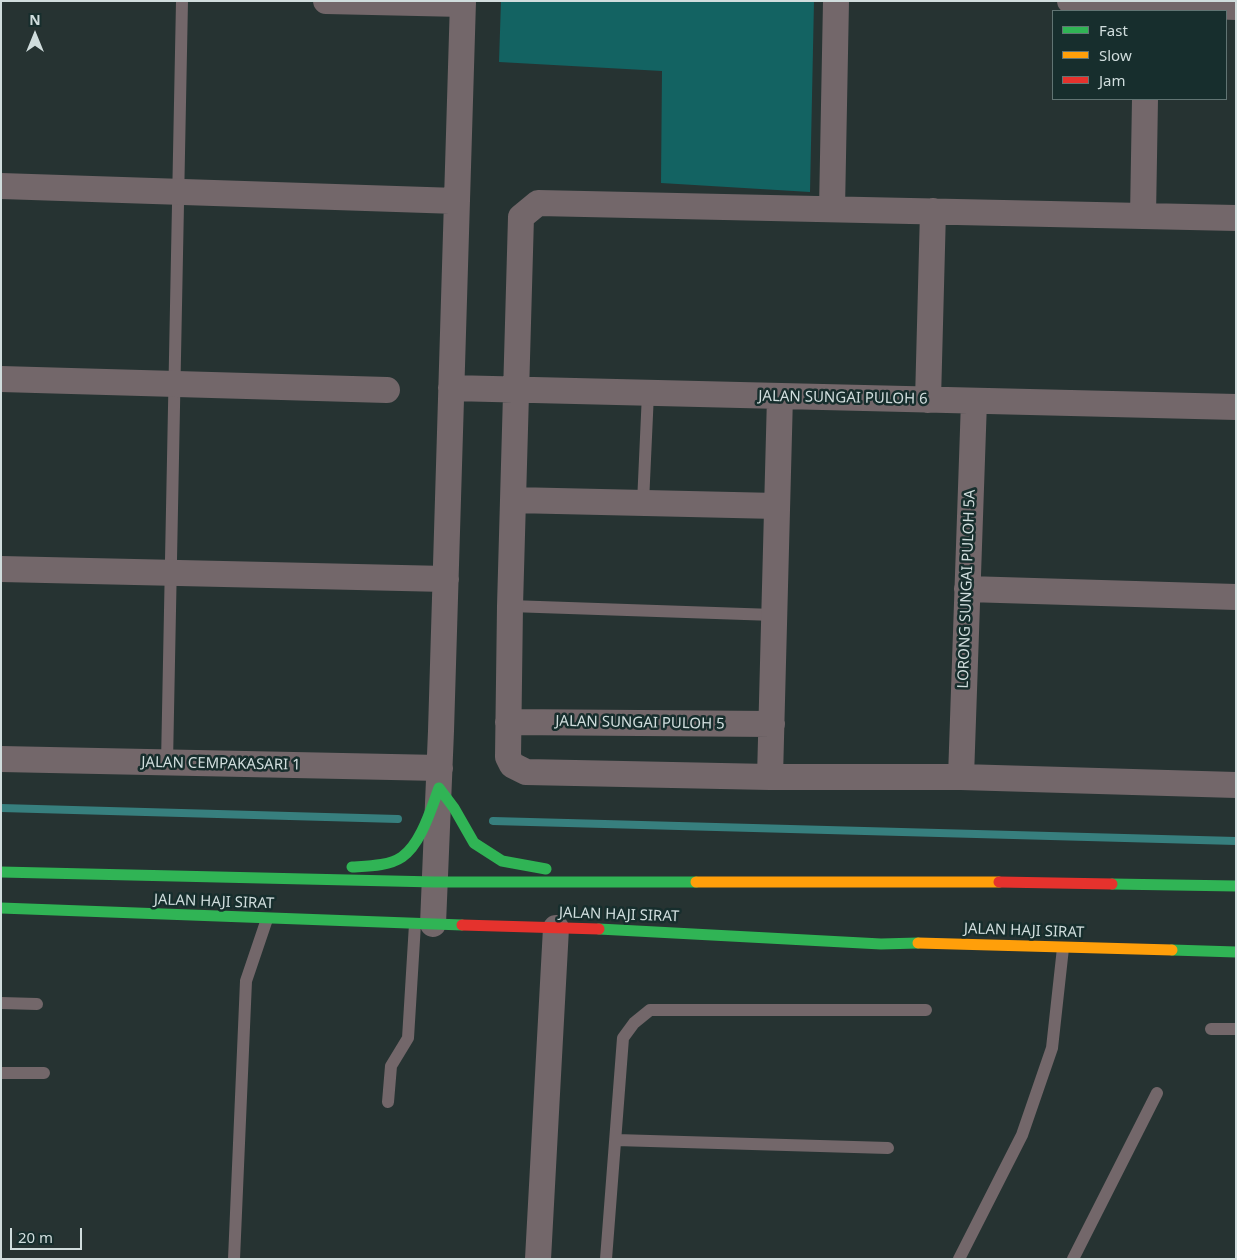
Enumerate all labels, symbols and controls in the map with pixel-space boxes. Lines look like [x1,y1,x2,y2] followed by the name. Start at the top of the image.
[10,10,60,60] north arrow
[29,10,41,29] text: N
[1052,10,1227,100] legend
[1099,20,1128,40] text: Fast
[1099,45,1132,65] text: Slow
[1099,70,1126,90] text: Jam
[758,388,928,408] street label: JALAN SUNGAI PULOH 6
[955,489,979,689] street label: LORONG SUNGAI PULOH 5A
[555,713,725,733] street label: JALAN SUNGAI PULOH 5
[141,754,301,774] street label: JALAN CEMPAKASARI 1
[153,891,275,913] street label: JALAN HAJI SIRAT
[558,904,680,926] street label: JALAN HAJI SIRAT
[963,920,1085,942] street label: JALAN HAJI SIRAT
[12,1218,85,1250] scale bar
[18,1227,53,1247] text: 20 m

